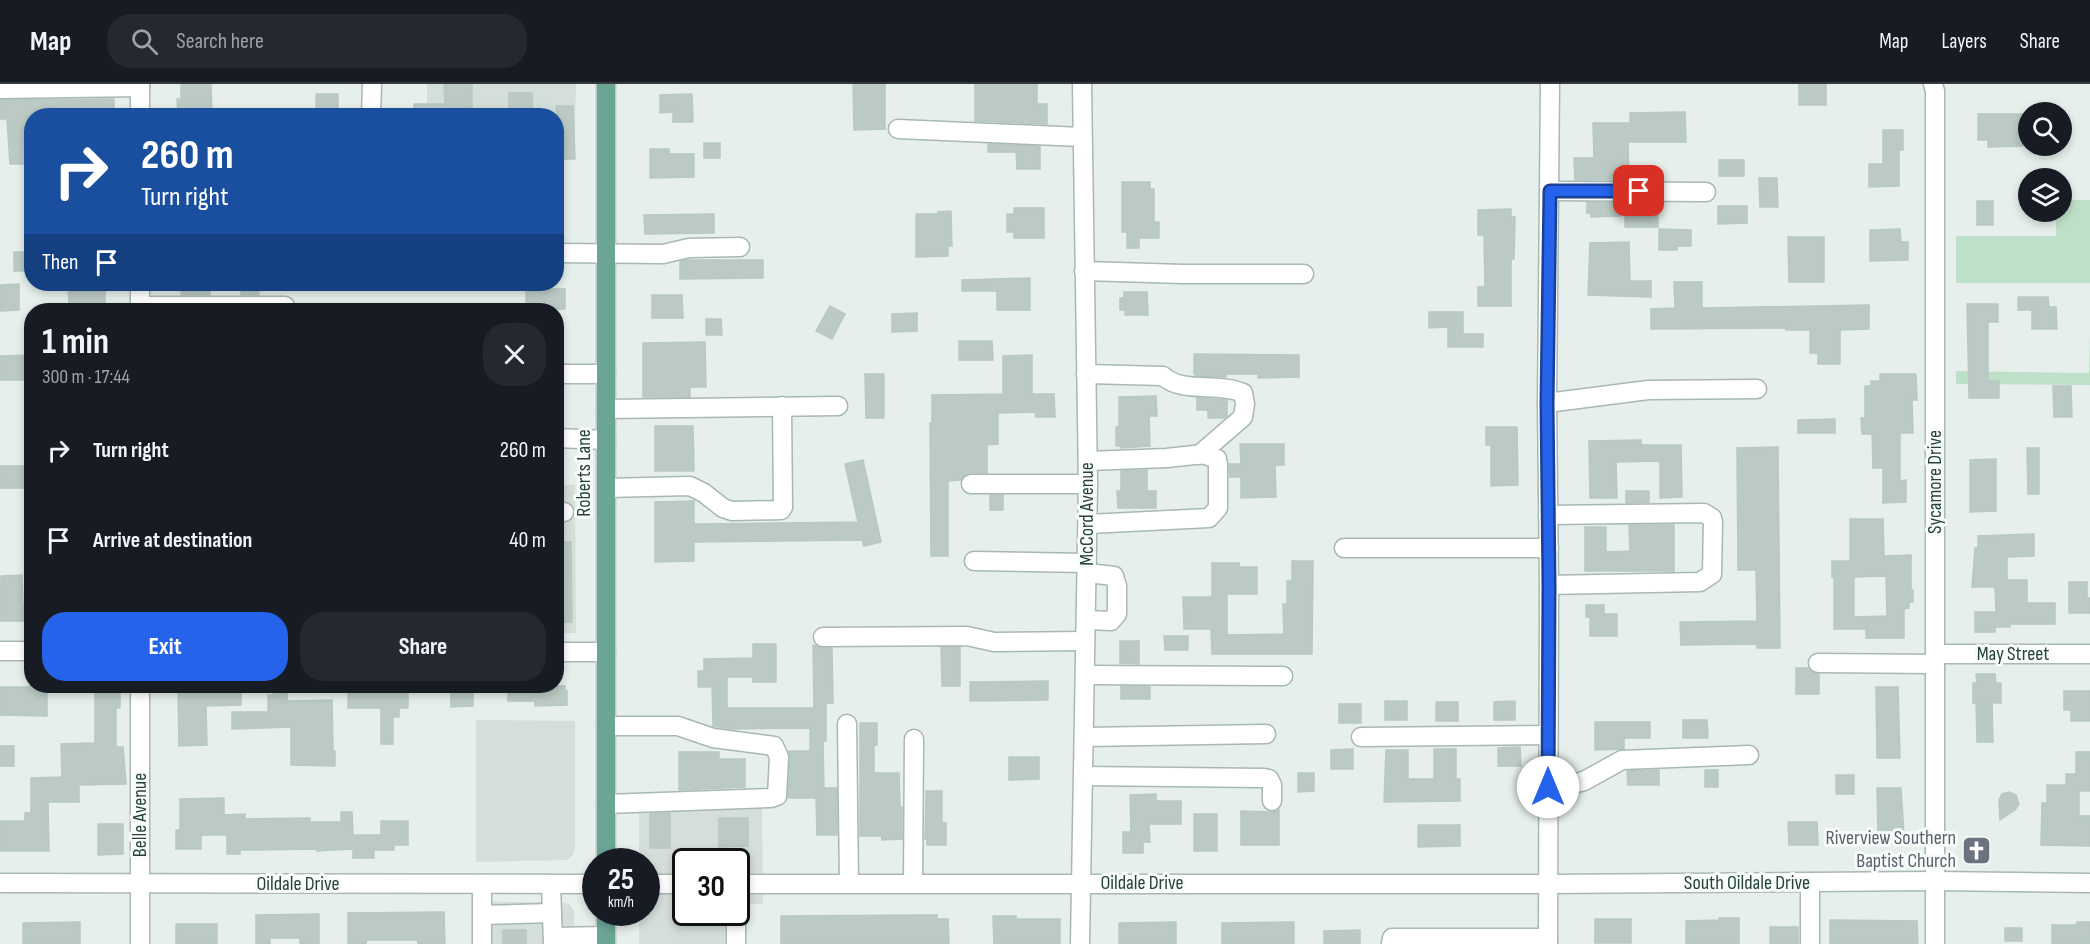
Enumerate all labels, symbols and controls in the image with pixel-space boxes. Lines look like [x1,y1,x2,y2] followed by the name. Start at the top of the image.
[107,14,527,68] search box
[30,25,71,58] text: Map
[128,25,161,58] icon: search
[176,28,264,55] text: Search here
[1879,29,1908,54] text: Map
[1941,29,1987,54] text: Layers
[2020,29,2060,54] text: Share
[2018,102,2072,222] map controls
[2018,102,2072,156] button: search
[141,130,234,181] text: 260 m
[42,132,120,210] icon: right
[1613,165,1664,216] pin
[2018,168,2072,222] button: layers
[1622,174,1655,207] icon: arrive
[141,181,228,213] text: Turn right
[90,246,123,279] icon: arrive
[42,249,78,276] text: Then
[42,321,109,364] text: 1 min
[483,323,546,386] button: close
[42,365,130,389] text: 300 m · 17:44
[572,429,596,517] street label: Roberts Lane
[1923,430,1947,534] street label: Sycamore Drive
[42,434,75,467] icon: right
[93,437,169,464] text: Turn right
[500,437,546,464] text: 260 m
[1075,462,1099,566] street label: McCord Avenue
[42,524,75,557] icon: arrive
[93,527,252,554] text: Arrive at destination
[509,527,546,554] text: 40 m
[42,612,288,681] button: Exit
[300,612,546,681] button: Share
[1977,642,2049,666] street label: May Street
[1516,755,1580,819] position arrow
[128,773,152,857] street label: Belle Avenue
[1825,826,1956,873] place label: Riverview Southern Baptist Church
[1961,834,1993,866] church icon: Riverview Southern Baptist Church
[672,848,750,926] speed limit sign: 30
[608,862,634,898] text: 25
[1100,871,1184,895] street label: Oildale Drive
[1684,871,1810,895] street label: South Oildale Drive
[256,872,340,896] street label: Oildale Drive
[608,893,634,912] text: km/h

